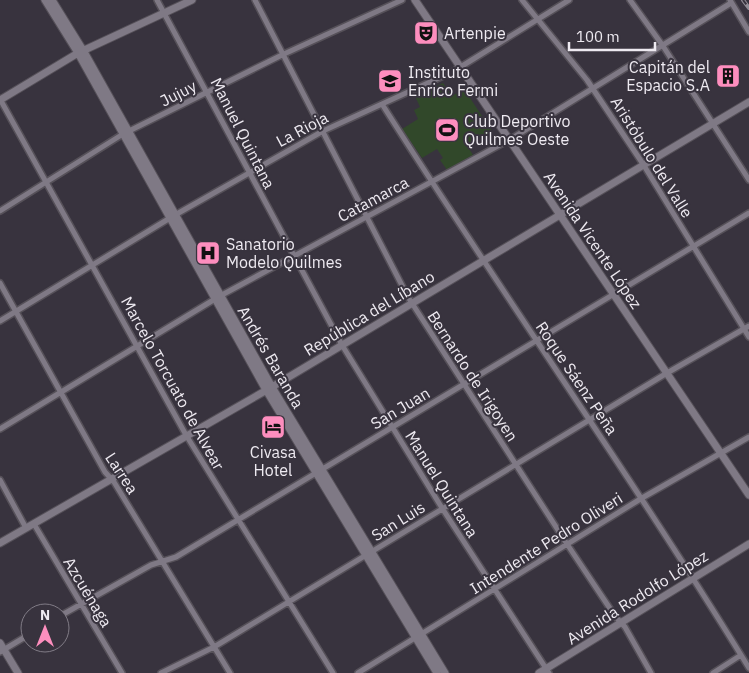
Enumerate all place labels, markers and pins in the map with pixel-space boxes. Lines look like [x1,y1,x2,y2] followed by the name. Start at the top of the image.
[413,20,439,46] theatre icon: Artenpie
[444,23,506,43] place label: Artenpie
[626,57,710,95] place label: Capitán del Espacio S.A
[408,62,498,100] place label: Instituto Enrico Fermi
[715,63,741,89] building icon: Capitán del Espacio S.A
[377,68,403,94] school or university icon: Instituto Enrico Fermi
[464,111,570,149] place label: Club Deportivo Quilmes Oeste
[434,117,460,143] sports icon: Club Deportivo Quilmes Oeste
[226,234,342,272] place label: Sanatorio Modelo Quilmes
[195,240,221,266] hospital icon: Sanatorio Modelo Quilmes
[260,414,286,440] hotel icon: Civasa Hotel
[250,442,297,480] place label: Civasa Hotel

